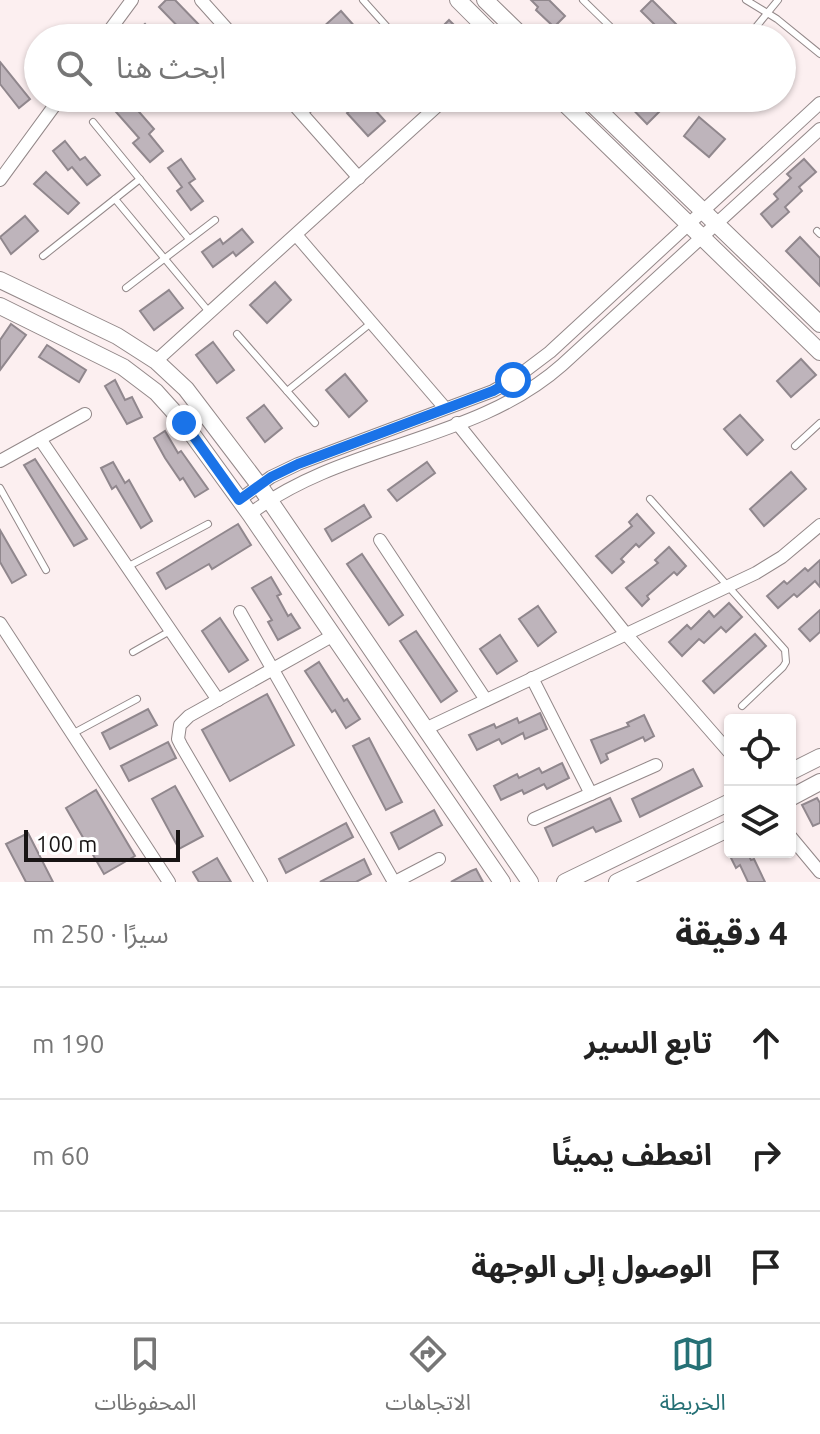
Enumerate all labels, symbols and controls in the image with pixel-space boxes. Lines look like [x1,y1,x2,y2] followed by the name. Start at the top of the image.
[24,24,796,112] search box
[52,46,96,90] icon: search
[116,50,226,84] text: ابحث هنا
[495,362,531,398] route start
[166,405,202,441] route end
[724,714,796,858] map controls
[724,714,796,786] button: locate
[724,786,796,858] button: layers
[24,826,180,862] scale bar
[36,831,97,856] text: 100 m
[675,913,788,951] text: 4 دقيقة
[32,919,169,948] text: سيرًا · 250 m
[744,1021,788,1065] icon: ahead
[585,1025,712,1059] text: تابع السير
[32,1029,104,1058] text: 190 m
[744,1133,788,1177] icon: right
[552,1137,712,1171] text: انعطف يمينًا
[32,1141,90,1170] text: 60 m
[744,1245,788,1289] icon: arrive
[471,1249,712,1283] text: الوصول إلى الوجهة
[94,1332,196,1426] tab: المحفوظات
[385,1332,471,1426] tab: الاتجاهات
[660,1332,726,1426] tab: الخريطة

